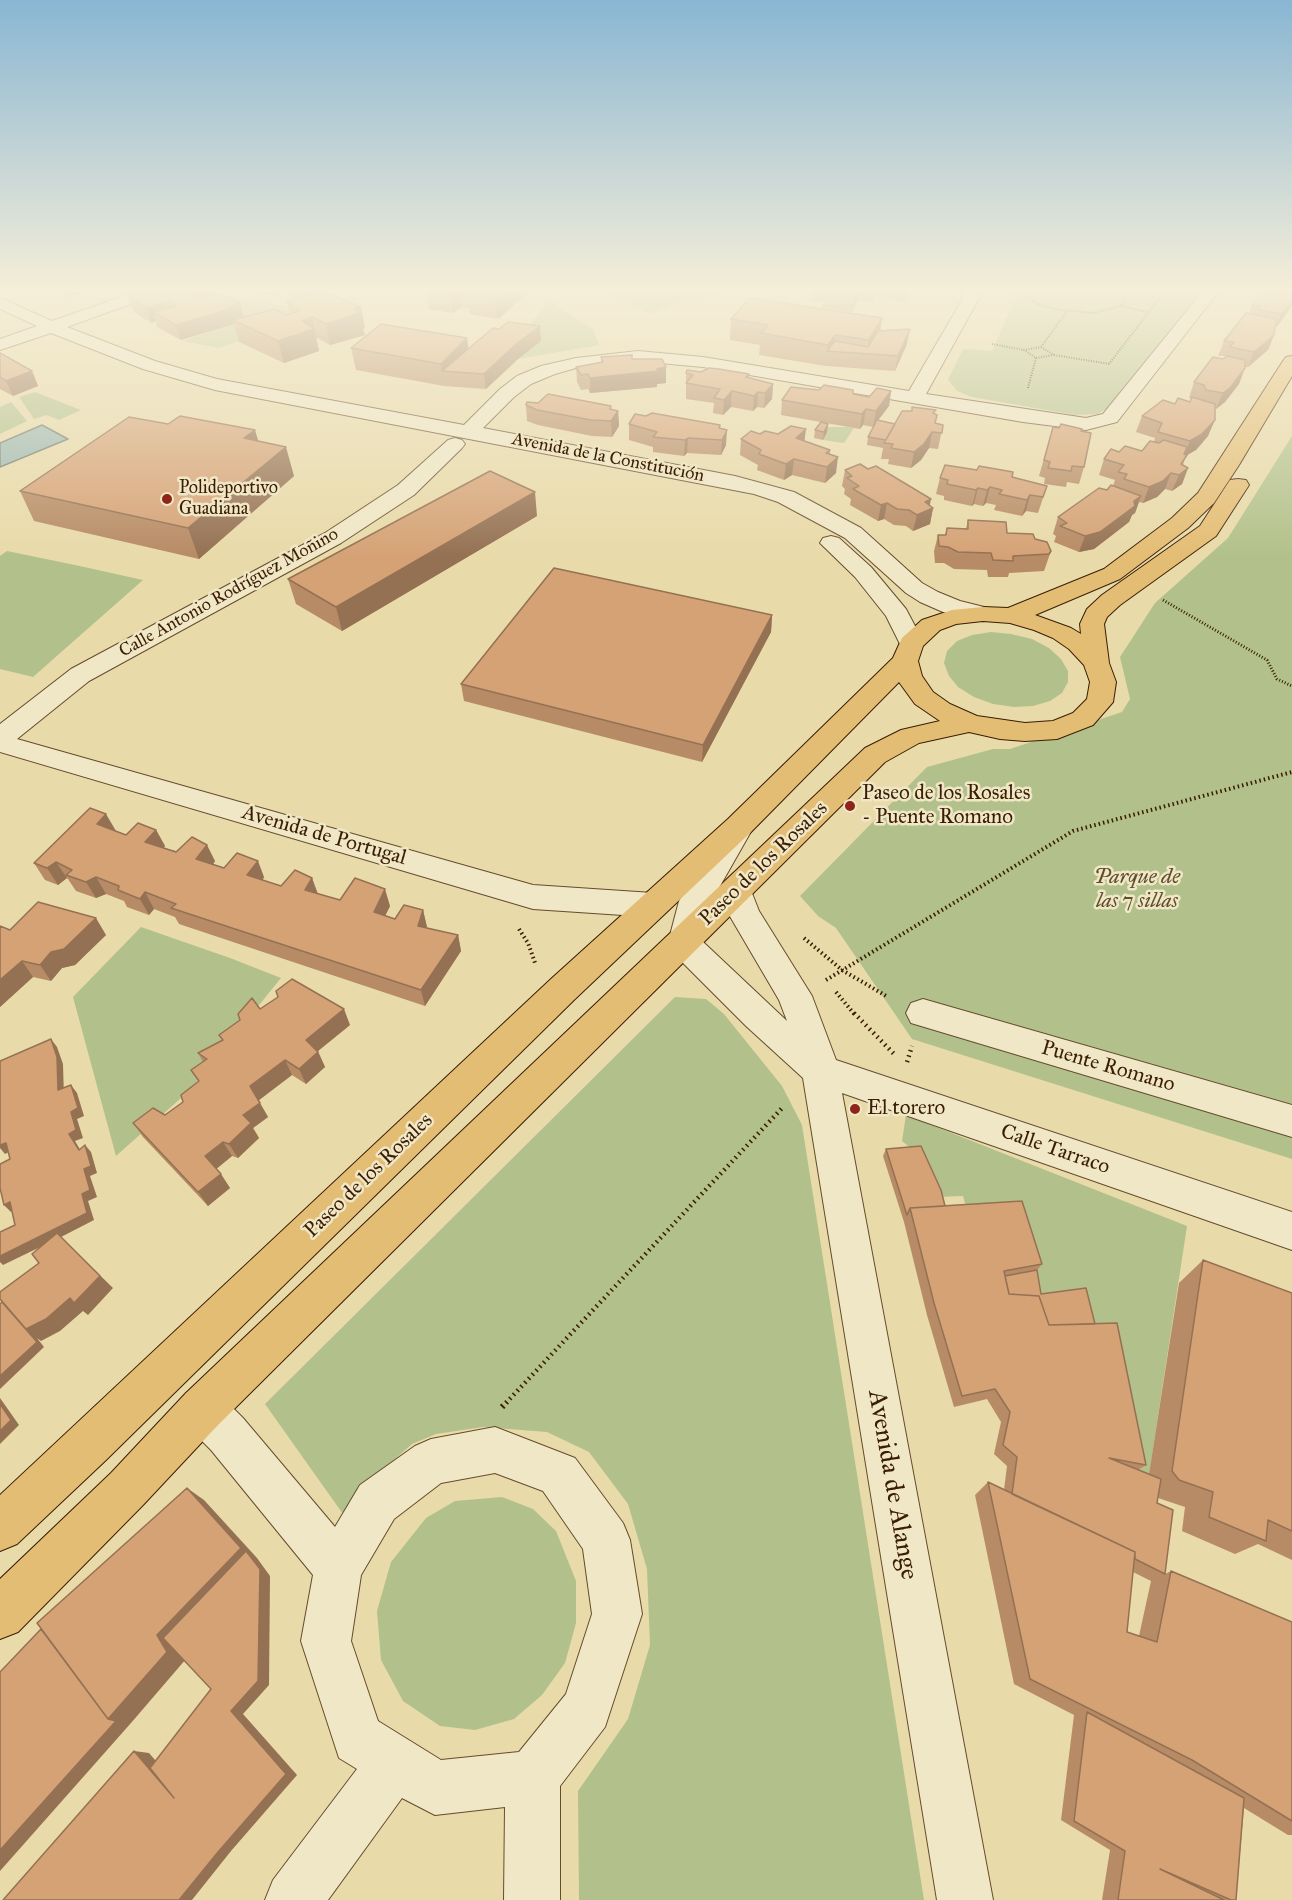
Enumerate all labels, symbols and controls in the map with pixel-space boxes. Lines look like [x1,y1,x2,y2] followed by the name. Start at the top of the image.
[510,429,706,487] street label: Avenida de la Constitución
[179,478,278,520] place label: Polideportivo Guadiana
[160,492,174,506] marker: Polideportivo Guadiana
[116,524,342,662] street label: Calle Antonio Rodríguez Moñino
[862,781,1030,831] place label: Paseo de los Rosales - Puente Romano
[695,796,833,932] street label: Paseo de los Rosales
[843,799,857,813] marker: Paseo de los Rosales - Puente Romano
[239,801,409,871] street label: Avenida de Portugal
[1094,865,1180,915] park label: Parque de las 7 sillas
[1038,1036,1178,1098] street label: Puente Romano
[867,1096,945,1122] place label: El torero
[848,1102,862,1116] marker: El torero
[300,1108,438,1244] street label: Paseo de los Rosales
[997,1120,1113,1180] street label: Calle Tarraco
[860,1388,924,1582] street label: Avenida de Alange

